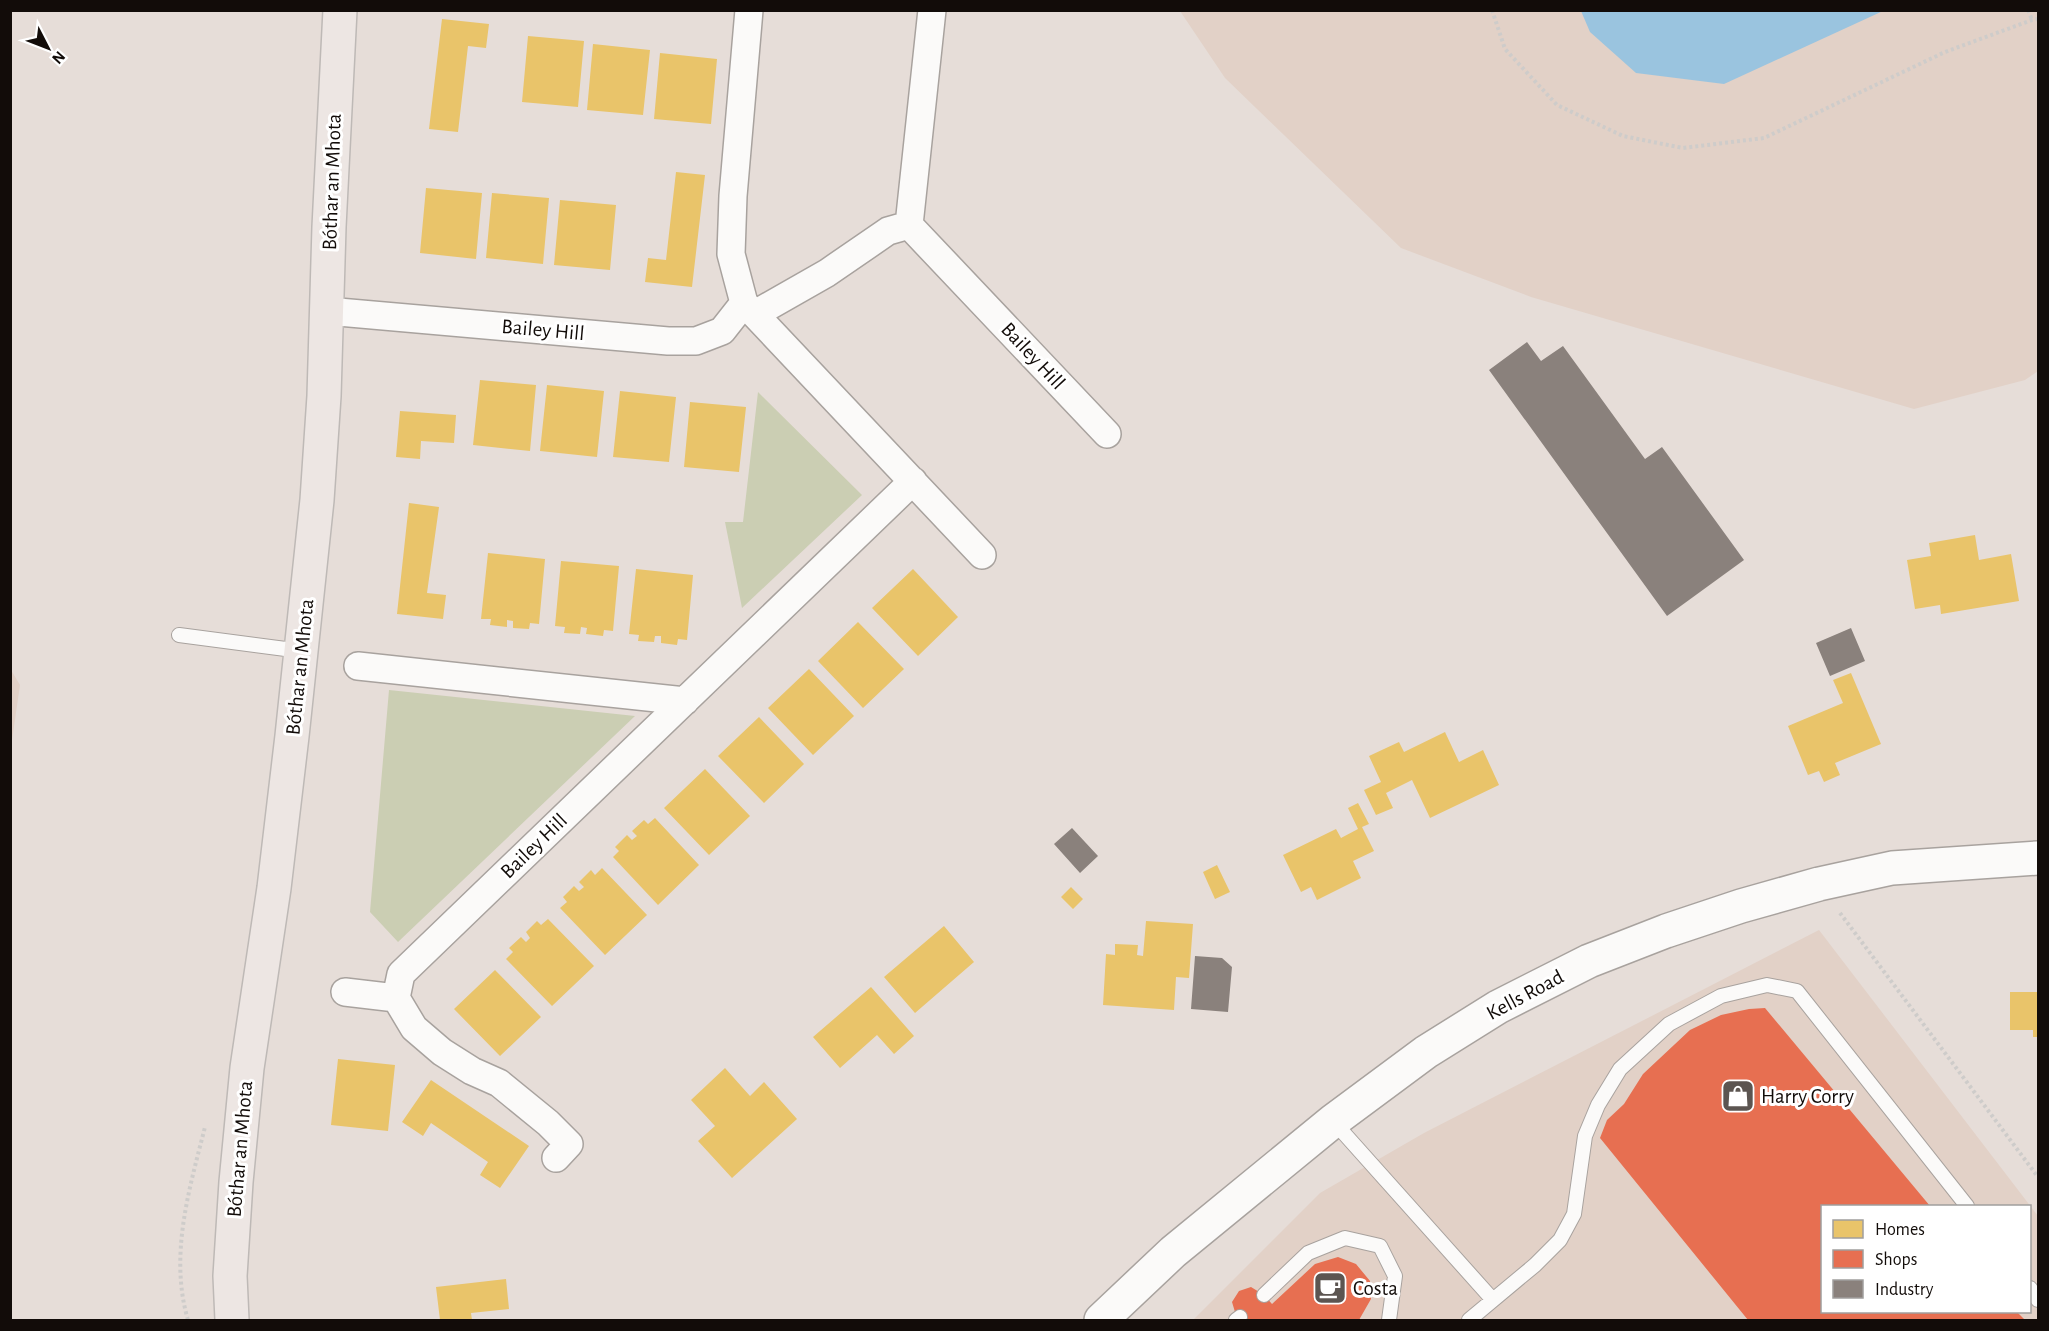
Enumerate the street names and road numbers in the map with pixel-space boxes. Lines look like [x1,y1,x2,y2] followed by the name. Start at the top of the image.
[319,113,345,251] street label: Bóthar an Mhota
[501,316,585,344] street label: Bailey Hill
[997,318,1069,394] street label: Bailey Hill
[282,598,318,736] street label: Bóthar an Mhota
[497,810,571,882] street label: Bailey Hill
[1483,966,1567,1024] street label: Kells Road
[224,1080,256,1218] street label: Bóthar an Mhota

